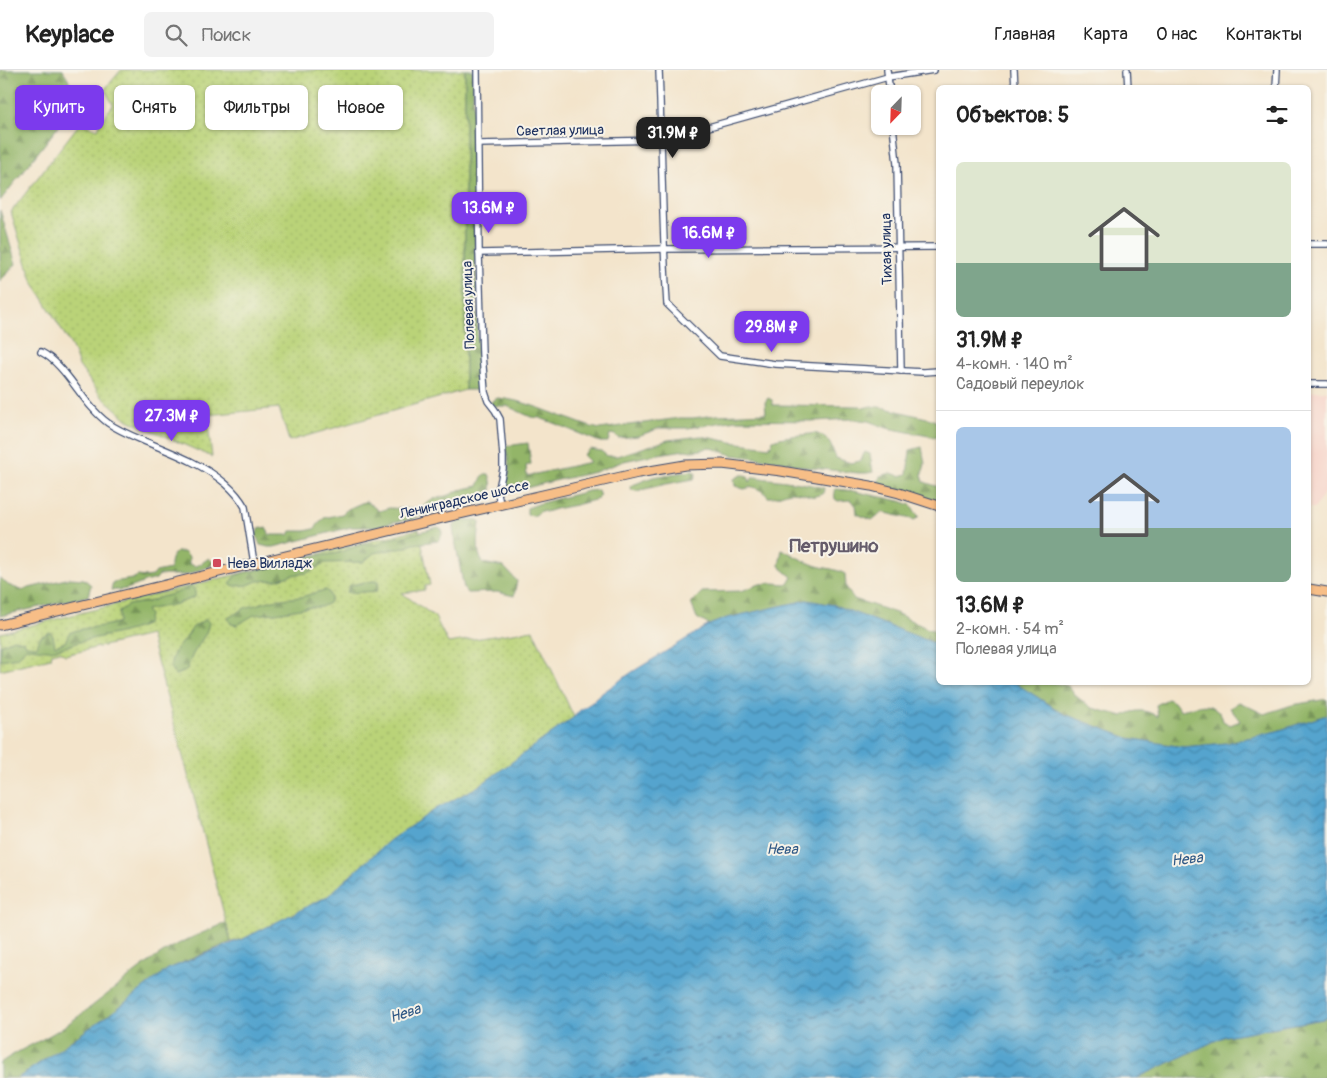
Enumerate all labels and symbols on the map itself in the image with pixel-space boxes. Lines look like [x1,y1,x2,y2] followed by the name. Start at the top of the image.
[871,85,921,135] north arrow
[627,116,719,159] pin: 31.9M ₽
[516,121,604,140] street label: Светлая улица
[443,191,535,234] pin: 13.6M ₽
[877,213,896,285] street label: Тихая улица
[663,216,755,259] pin: 16.6M ₽
[458,261,479,349] street label: Полевая улица
[726,310,818,353] pin: 29.8M ₽
[126,400,218,442] pin: 27.3M ₽
[397,476,530,523] street label: Ленинградское шоссе
[790,534,879,558] district label: Петрушино
[227,555,312,572] place label: Нева Вилладж
[211,557,223,569] marker: Нева Вилладж
[766,840,799,859] water label: Нева
[1170,848,1205,871] water label: Нева
[387,999,424,1027] water label: Нева

